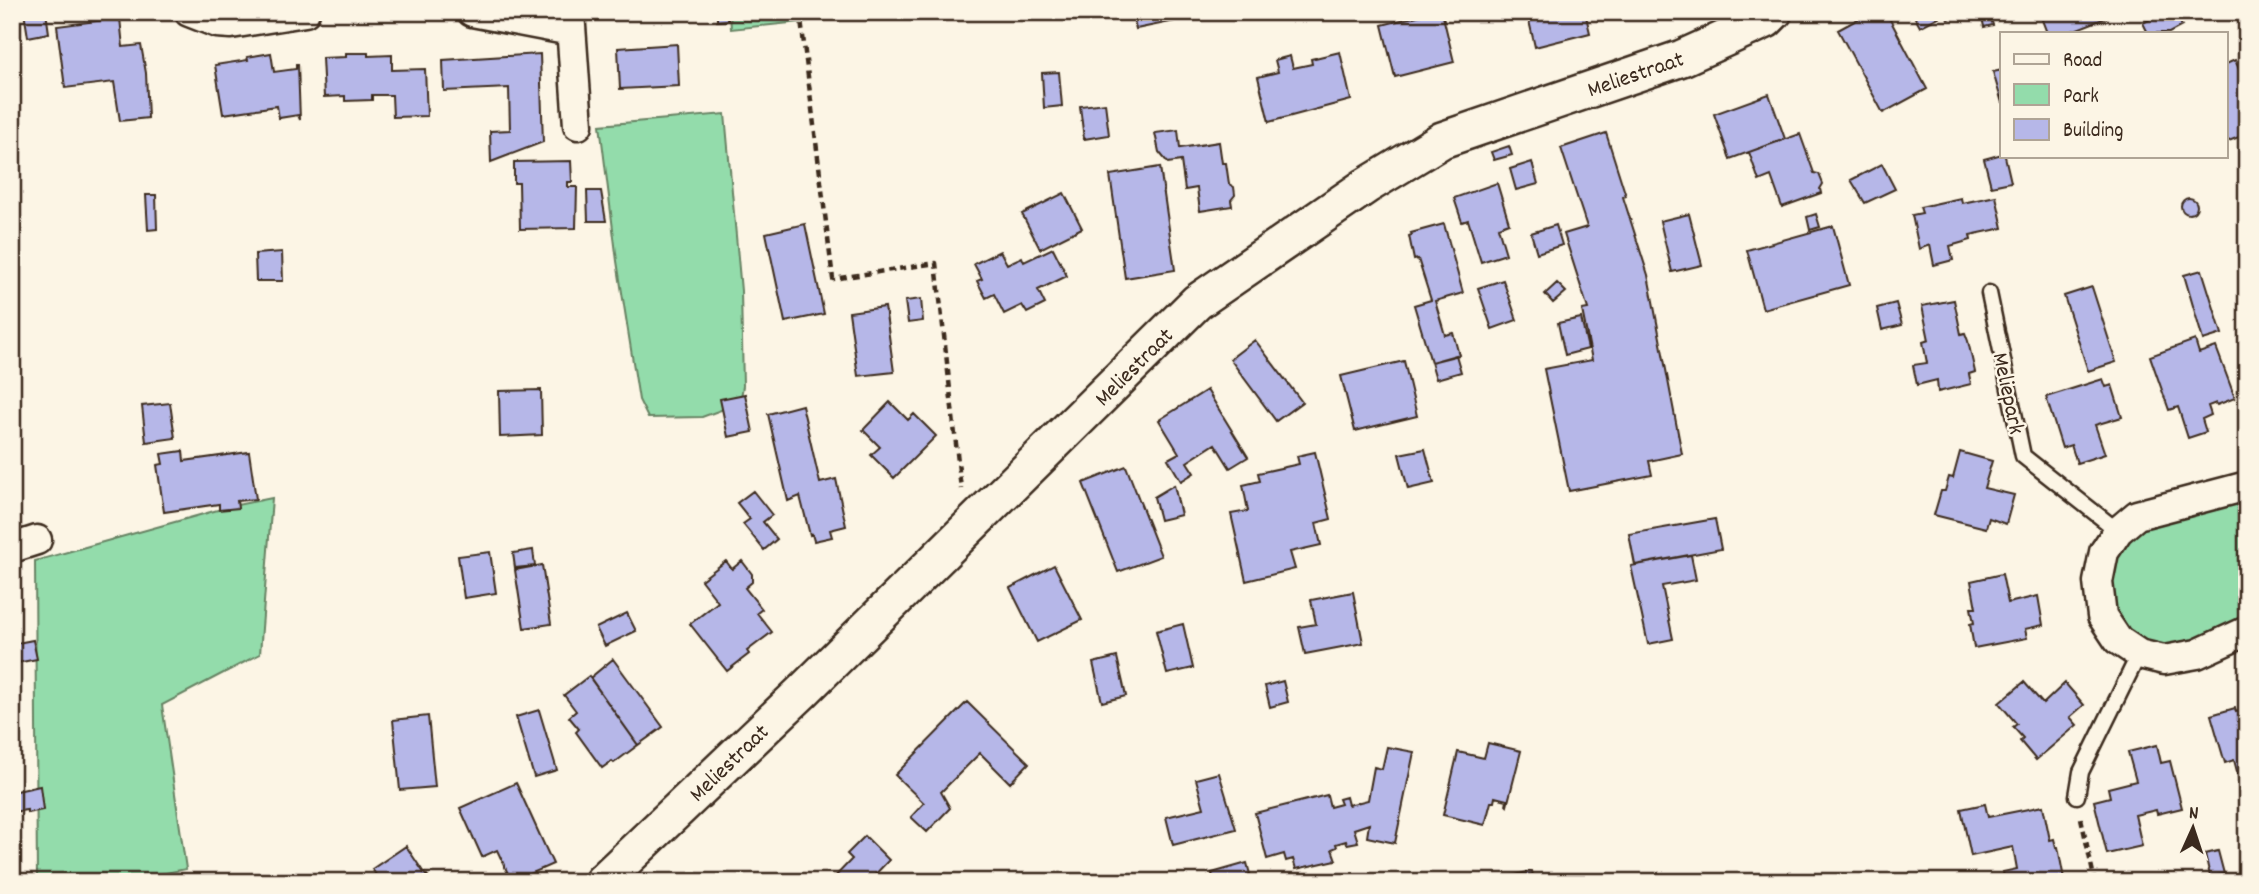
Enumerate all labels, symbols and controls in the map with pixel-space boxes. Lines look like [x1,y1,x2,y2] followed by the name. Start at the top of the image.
[2000,32,2228,158] legend
[1583,44,1689,108] street label: Meliestraat
[2063,47,2102,77] text: Road
[2063,83,2099,113] text: Park
[2063,117,2123,147] text: Building
[1088,321,1183,416] street label: Meliestraat
[1982,350,2031,438] street label: Meliepark
[683,718,778,811] street label: Meliestraat
[2158,792,2228,862] north arrow
[2188,801,2199,828] text: N

